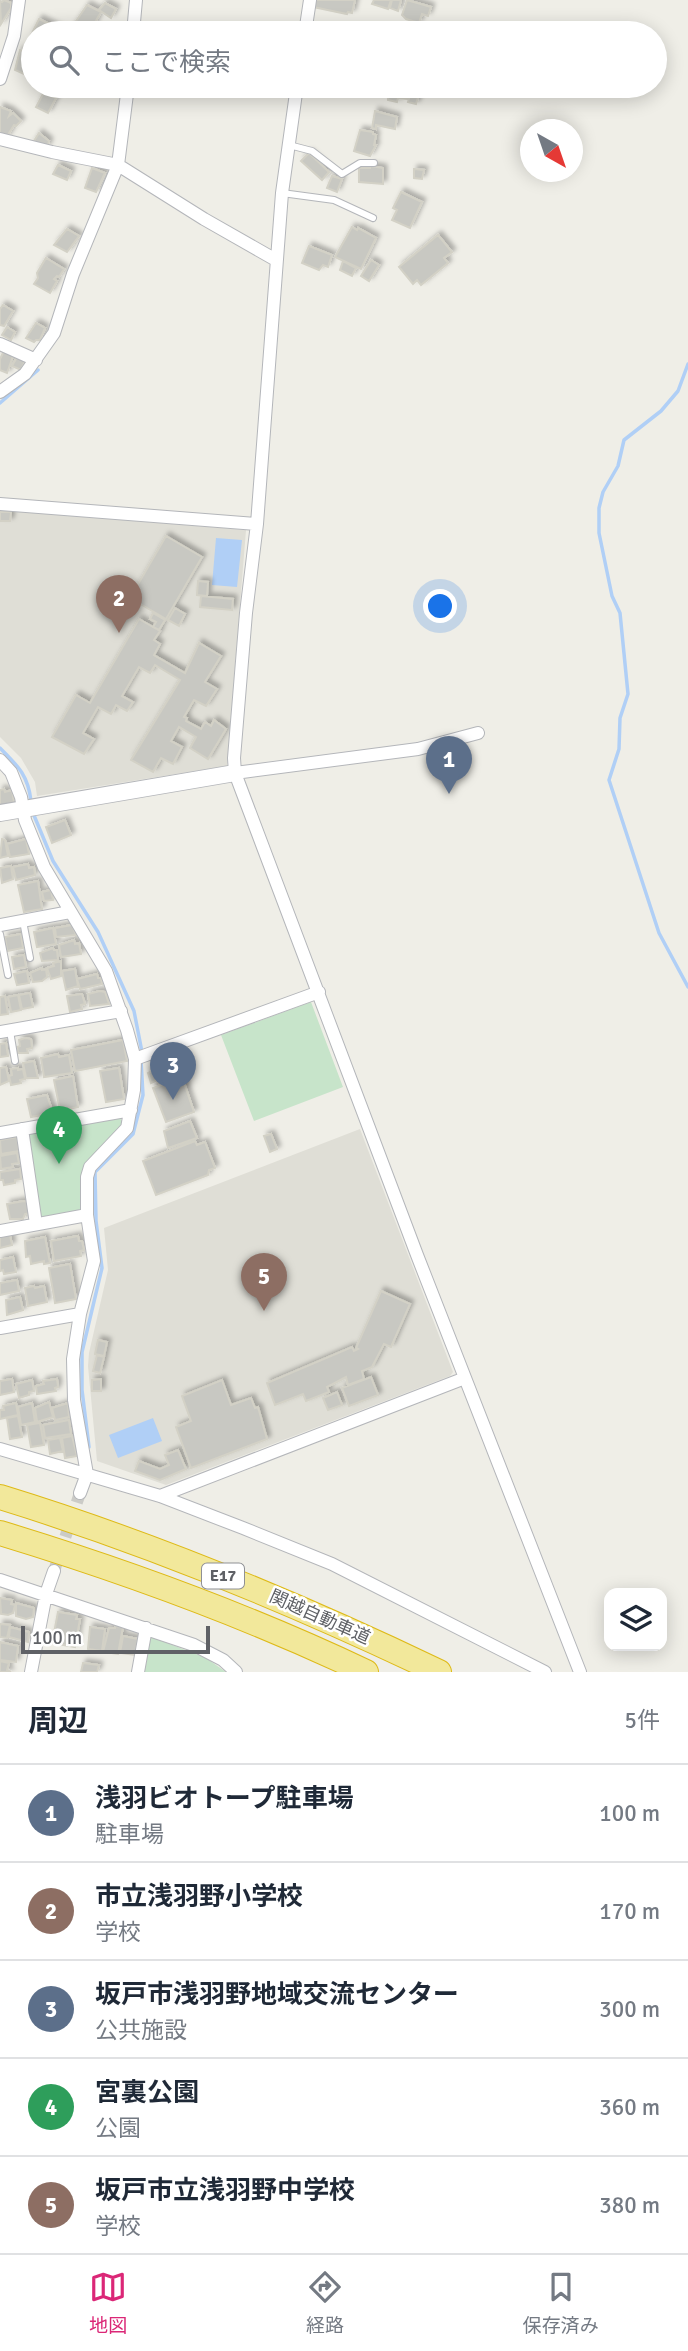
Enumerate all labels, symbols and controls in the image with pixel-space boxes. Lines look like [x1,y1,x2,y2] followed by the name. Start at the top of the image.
[21,21,667,98] search box
[45,41,83,79] icon: search
[101,47,231,79] text: ここで検索
[520,119,583,182] north arrow
[96,575,142,633] pin: 2
[423,589,457,623] your location
[426,736,472,794] pin: 1
[150,1042,196,1100] pin: 3
[36,1106,82,1164] pin: 4
[241,1253,287,1311] pin: 5
[202,1564,244,1588] road number: E17
[266,1585,374,1649] street label: 関越自動車道
[604,1588,667,1651] map controls
[604,1588,667,1651] button: layers
[21,1623,210,1655] scale bar
[32,1626,82,1650] text: 100 m
[28,1703,88,1740] text: 周辺
[625,1706,660,1735] text: 5件
[95,1783,353,1815] text: 浅羽ビオトープ駐車場
[45,1799,57,1828] text: 1
[599,1799,660,1828] text: 100 m
[95,1820,164,1849] text: 駐車場
[95,1881,303,1913] text: 市立浅羽野小学校
[45,1897,57,1926] text: 2
[599,1897,660,1926] text: 170 m
[95,1918,141,1947] text: 学校
[95,1979,459,2011] text: 坂戸市浅羽野地域交流センター
[45,1995,57,2024] text: 3
[599,1995,660,2024] text: 300 m
[95,2016,187,2045] text: 公共施設
[95,2077,199,2109] text: 宮裏公園
[45,2093,57,2122] text: 4
[599,2093,660,2122] text: 360 m
[95,2114,141,2143] text: 公園
[95,2175,355,2207] text: 坂戸市立浅羽野中学校
[45,2191,57,2220] text: 5
[599,2191,660,2220] text: 380 m
[95,2212,141,2241] text: 学校
[89,2268,127,2338] tab: 地図
[306,2268,344,2338] tab: 経路
[523,2268,599,2338] tab: 保存済み

